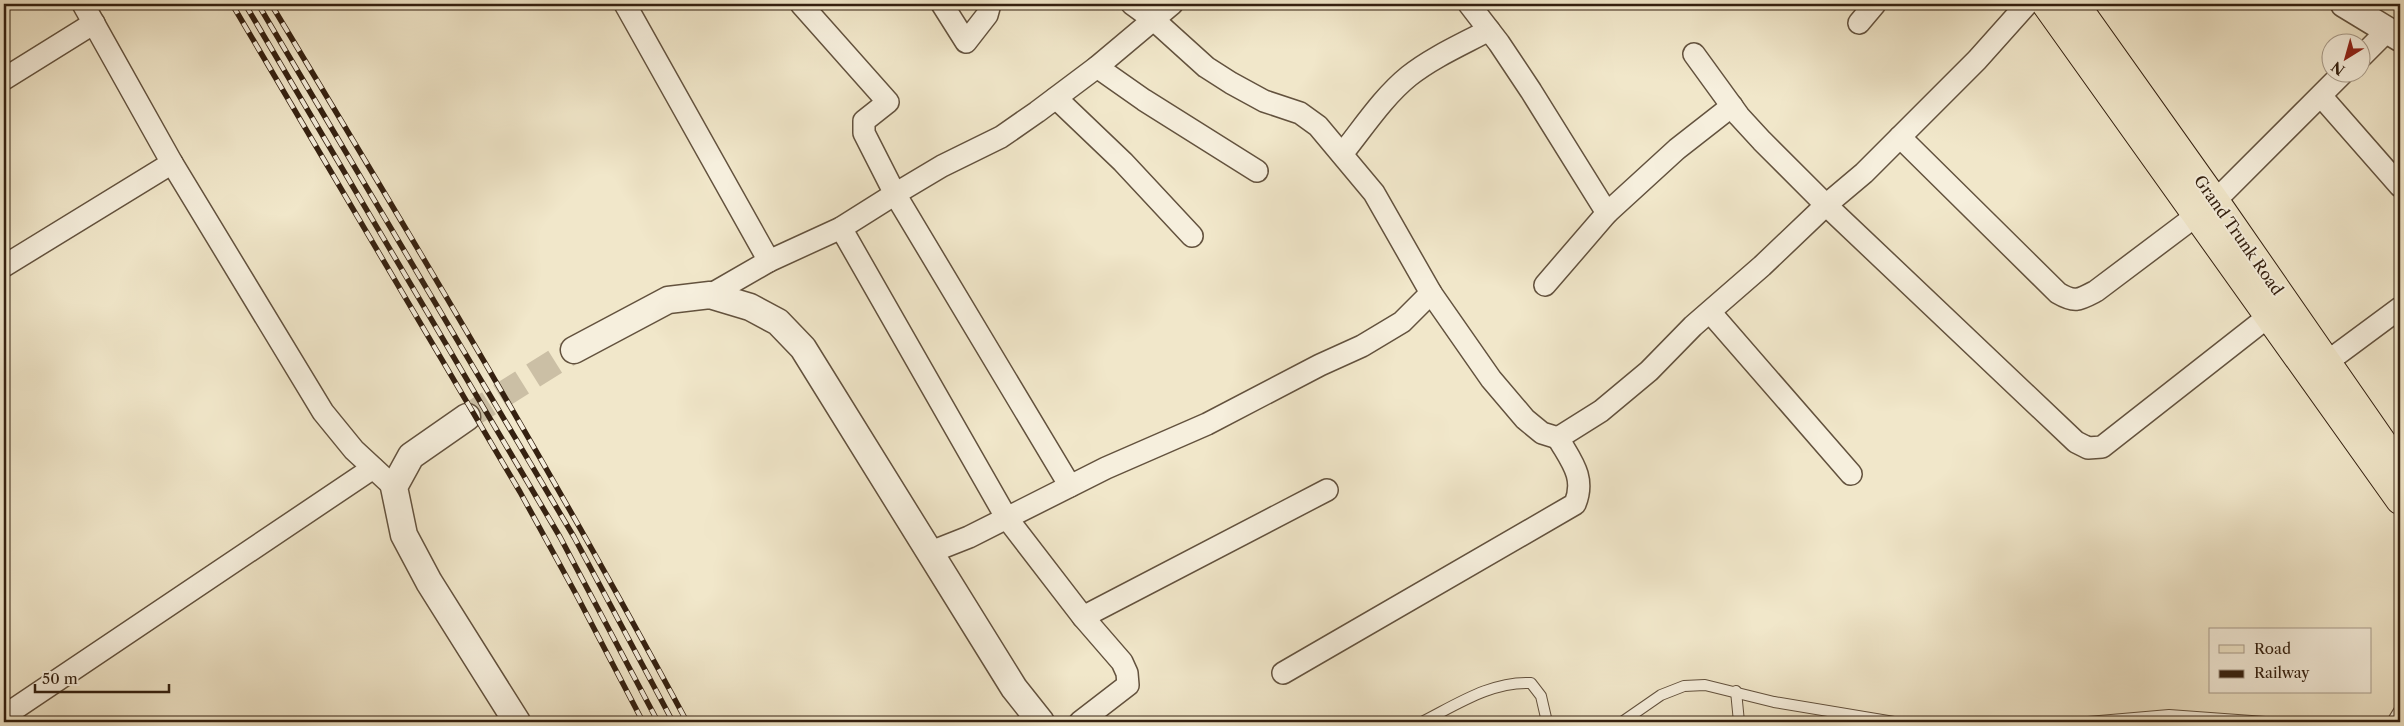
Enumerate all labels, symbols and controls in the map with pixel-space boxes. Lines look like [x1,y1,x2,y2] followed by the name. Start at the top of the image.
[2322,32,2372,82] north arrow
[2328,58,2348,79] text: N
[2190,171,2288,299] street label: Grand Trunk Road
[2209,628,2372,694] legend
[2254,639,2291,658] text: Road
[35,661,169,693] scale bar
[2254,663,2310,682] text: Railway
[42,669,78,688] text: 50 m

